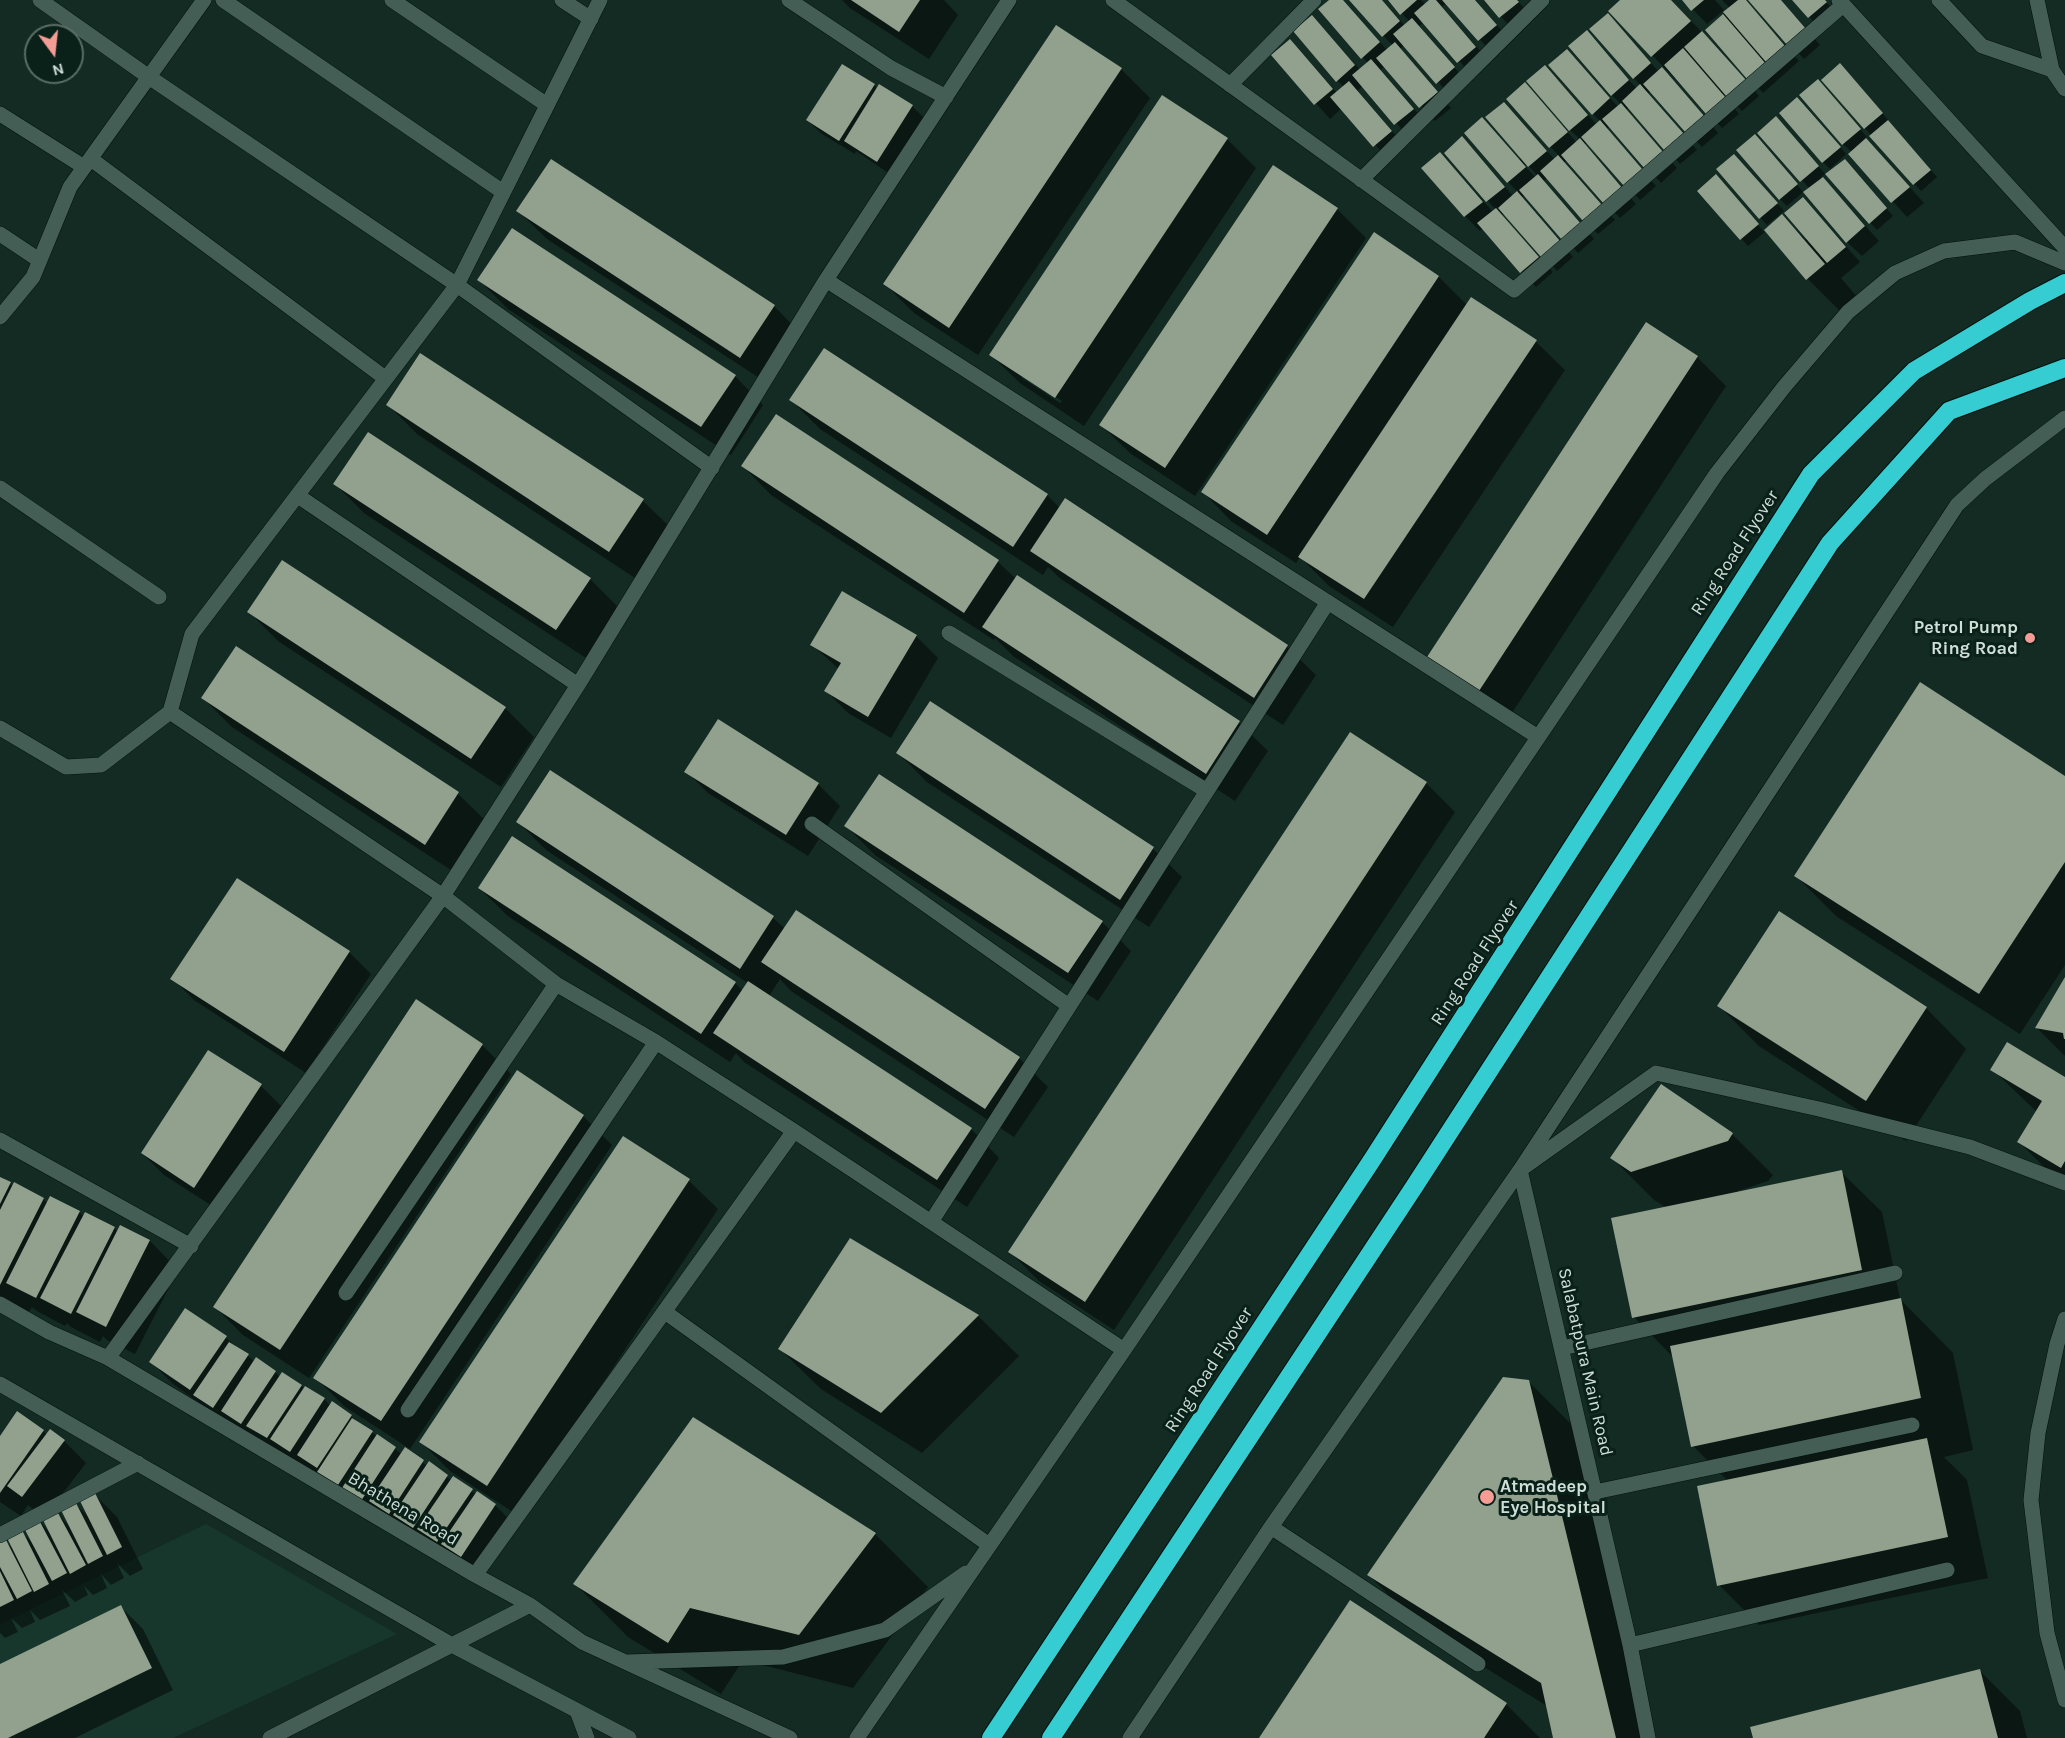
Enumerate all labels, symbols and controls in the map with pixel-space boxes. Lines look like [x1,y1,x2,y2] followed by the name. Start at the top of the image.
[24,24,84,84] north arrow
[50,59,66,81] text: N
[1686,486,1784,620] street label: Ring Road Flyover
[1914,617,2018,660] place label: Petrol Pump Ring Road
[2023,631,2037,645] marker: Petrol Pump Ring Road
[1426,896,1524,1030] street label: Ring Road Flyover
[1553,1266,1617,1458] street label: Salabatpura Main Road
[1160,1303,1258,1437] street label: Ring Road Flyover
[344,1467,462,1551] street label: Bhathena Road
[1500,1476,1606,1518] place label: Atmadeep Eye Hospital
[1478,1488,1496,1506] marker: Atmadeep Eye Hospital

